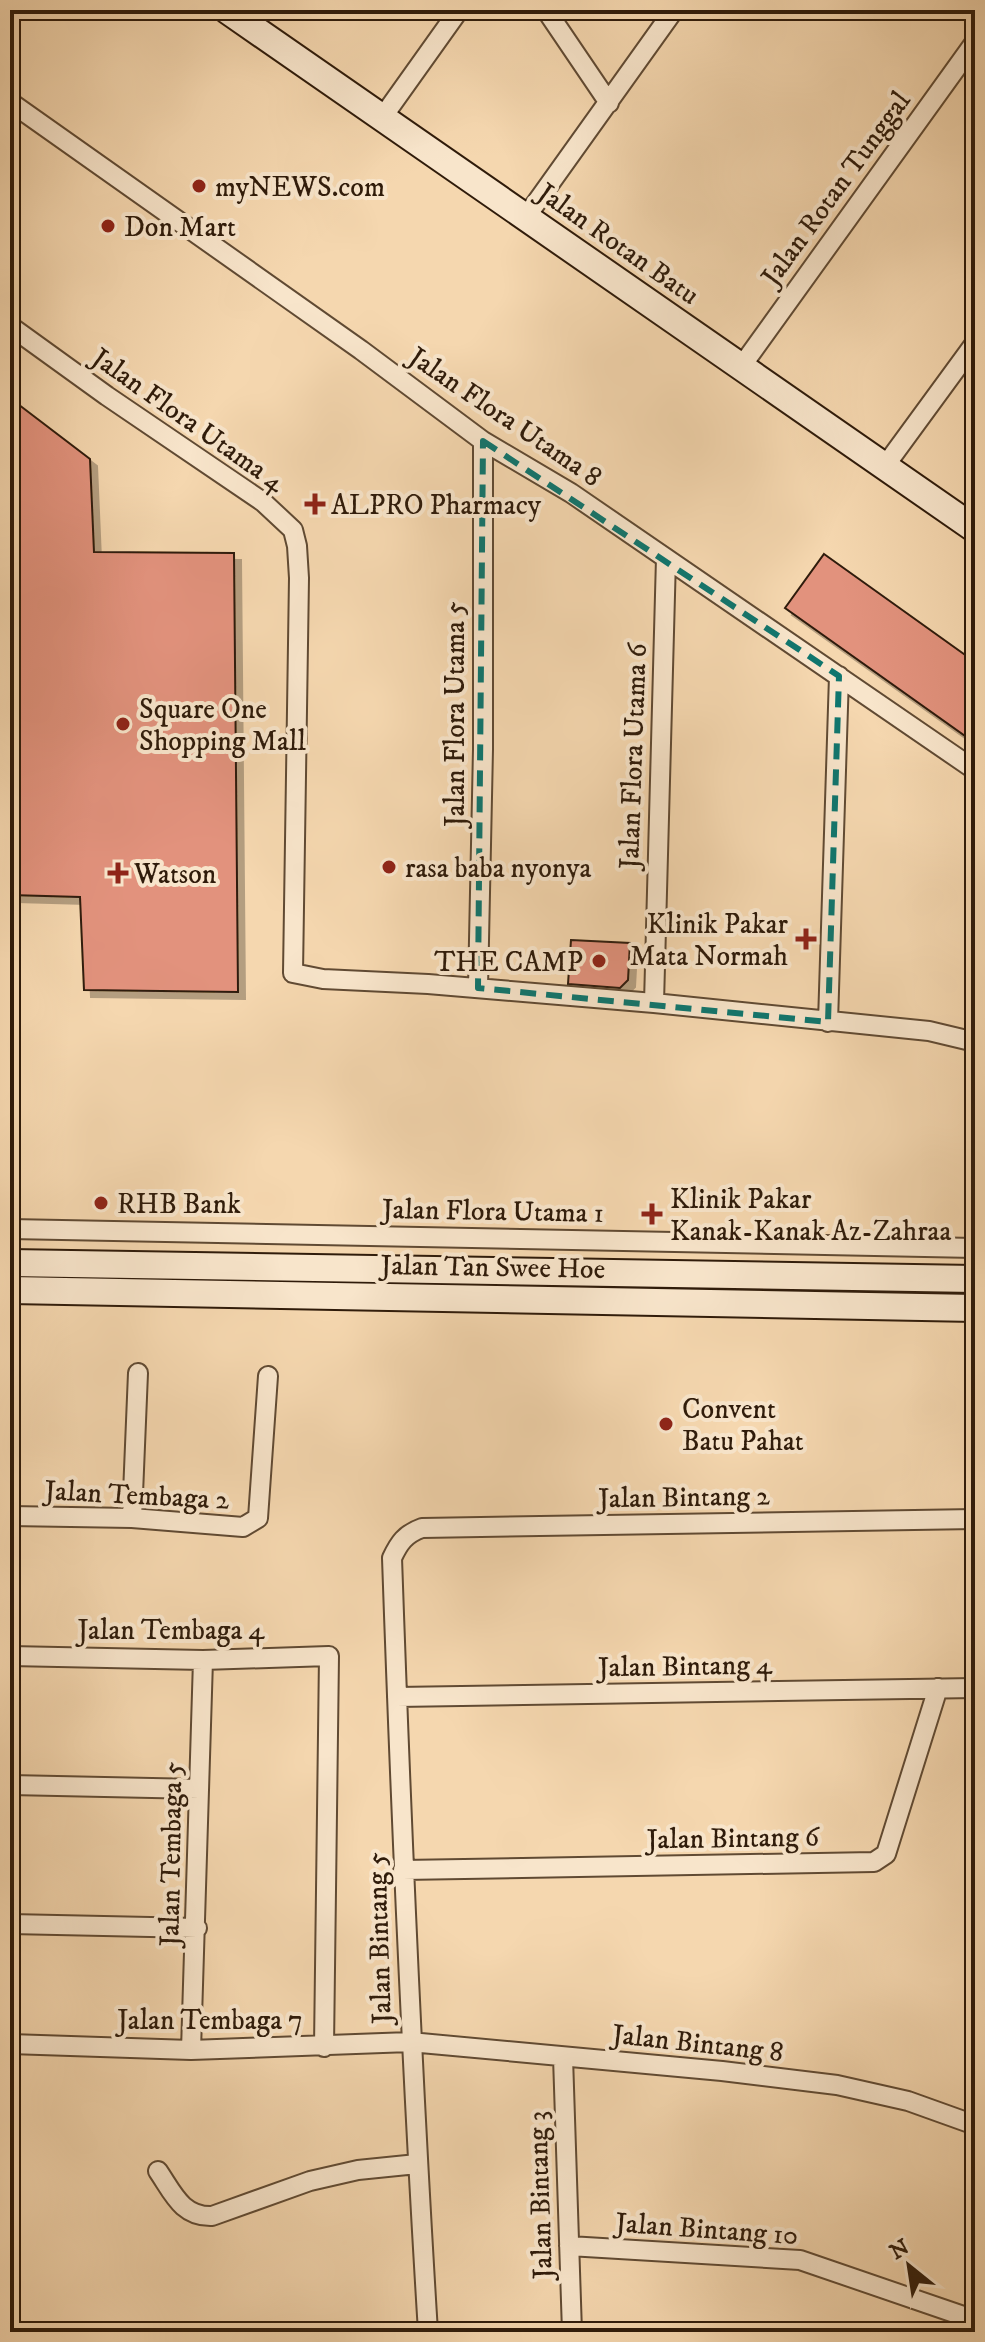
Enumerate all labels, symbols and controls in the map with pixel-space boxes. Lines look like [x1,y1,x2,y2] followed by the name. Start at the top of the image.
[752,84,919,295] street label: Jalan Rotan Tunggal
[215,170,385,205] place label: myNEWS.com
[528,174,706,313] street label: Jalan Rotan Batu
[190,177,208,195] marker: myNEWS.com
[124,210,236,245] place label: Don Mart
[99,217,117,235] marker: Don Mart
[399,338,608,495] street label: Jalan Flora Utama 8
[82,339,292,500] street label: Jalan Flora Utama 4
[331,488,542,523] place label: ALPRO Pharmacy
[306,495,324,513] marker: ALPRO Pharmacy
[438,601,473,830] street label: Jalan Flora Utama 5
[612,641,655,873] street label: Jalan Flora Utama 6
[139,692,306,759] place label: Square One Shopping Mall
[114,715,132,733] marker: Square One Shopping Mall
[405,851,592,886] place label: rasa baba nyonya
[133,857,217,892] place label: Watson
[380,858,398,876] marker: rasa baba nyonya
[109,864,127,882] marker: Watson
[630,907,789,974] place label: Klinik Pakar Mata Normah
[795,928,817,950] marker: Klinik Pakar Mata Normah
[434,945,583,980] place label: THE CAMP
[590,952,608,970] marker: THE CAMP
[670,1182,952,1249] place label: Klinik Pakar Kanak-Kanak Az-Zahraa
[117,1187,241,1222] place label: RHB Bank
[379,1192,604,1231] street label: Jalan Flora Utama 1
[92,1194,110,1212] marker: RHB Bank
[641,1203,663,1225] marker: Klinik Pakar Kanak-Kanak Az-Zahraa
[377,1248,605,1287] street label: Jalan Tan Swee Hoe
[682,1392,804,1459] place label: Convent Batu Pahat
[657,1415,675,1433] marker: Convent Batu Pahat
[41,1473,230,1518] street label: Jalan Tembaga 2
[595,1479,770,1517] street label: Jalan Bintang 2
[75,1613,265,1648] street label: Jalan Tembaga 4
[595,1647,773,1686] street label: Jalan Bintang 4
[152,1761,191,1950] street label: Jalan Tembaga 5
[644,1819,821,1858] street label: Jalan Bintang 6
[359,1851,400,2027] street label: Jalan Bintang 5
[114,2003,303,2038] street label: Jalan Tembaga 7
[608,2017,785,2070] street label: Jalan Bintang 8
[520,2110,561,2283] street label: Jalan Bintang 3
[611,2205,799,2253] street label: Jalan Bintang 10
[869,2226,949,2306] north arrow
[885,2234,914,2266] text: N

